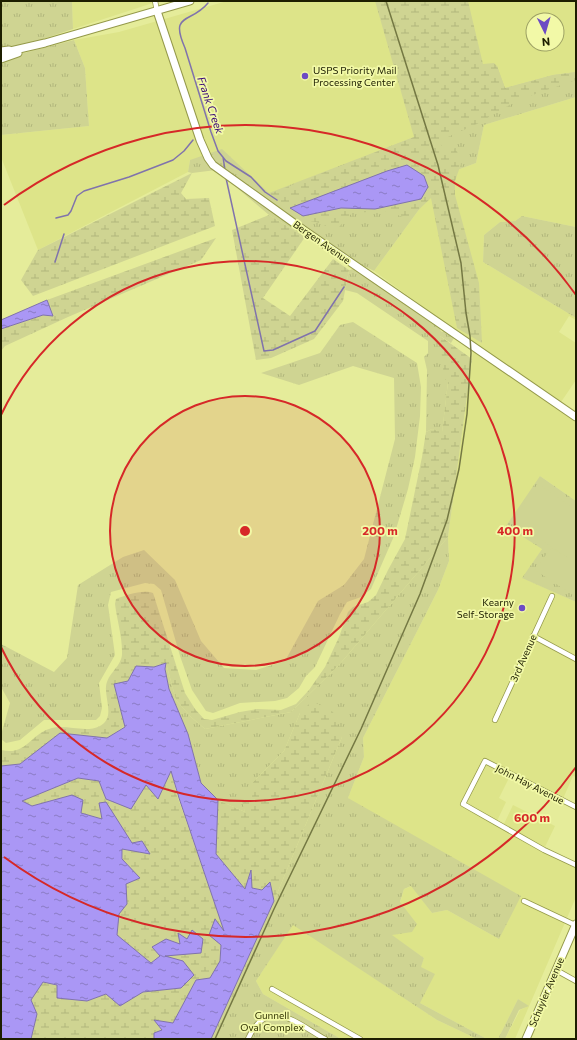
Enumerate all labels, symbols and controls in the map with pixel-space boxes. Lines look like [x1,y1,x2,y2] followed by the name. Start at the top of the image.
[525,12,565,52] north arrow
[541,36,551,49] text: N
[313,64,397,88] place label: USPS Priority Mail Processing Center
[300,71,310,81] marker: USPS Priority Mail Processing Center
[195,75,227,136] water label: Frank Creek
[291,218,353,266] street label: Bergen Avenue
[362,523,398,537] text: 200 m
[497,523,533,537] text: 400 m
[238,524,252,538] centre of rings
[457,596,514,620] place label: Kearny Self-Storage
[517,603,527,613] marker: Kearny Self-Storage
[507,632,539,684] street label: 3rd Avenue
[494,762,566,806] street label: John Hay Avenue
[514,810,550,824] text: 600 m
[526,955,566,1029] street label: Schuyler Avenue
[240,1009,304,1033] park label: Gunnell Oval Complex

